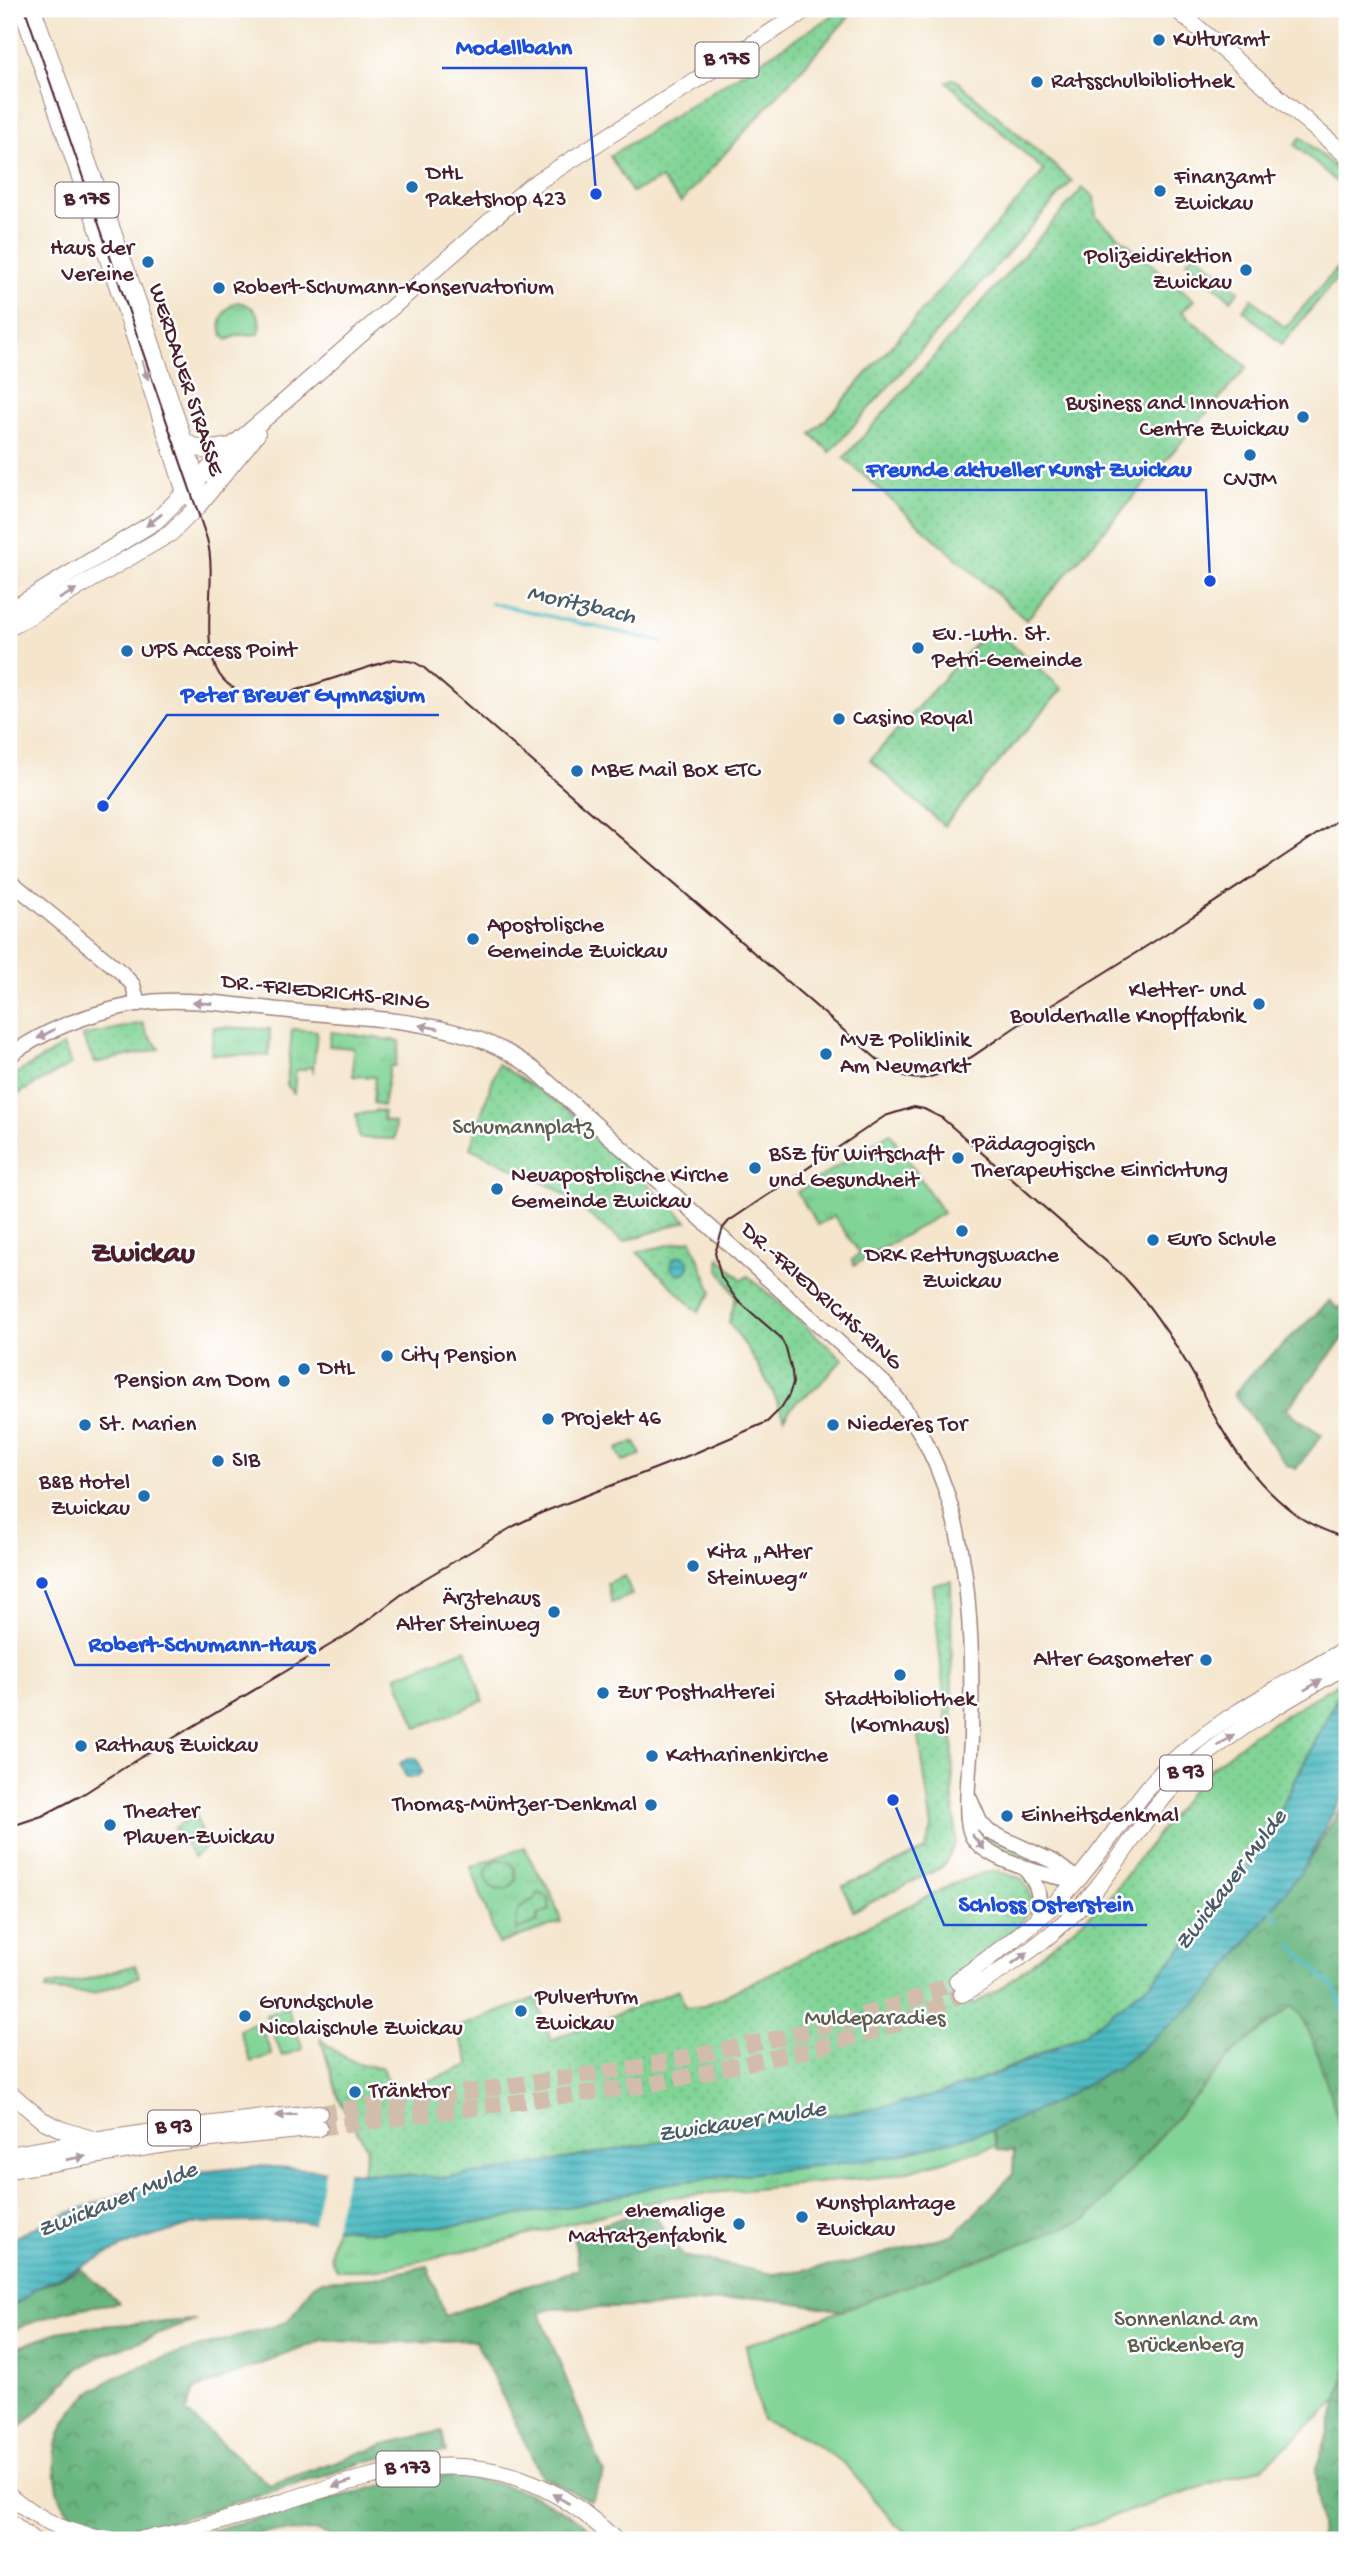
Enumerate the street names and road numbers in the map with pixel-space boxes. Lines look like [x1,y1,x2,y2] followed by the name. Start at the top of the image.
[696,42,758,78] road number: B 175
[56,182,119,218] road number: B 175
[141,281,229,481] street label: WERDAUER STRASSE
[218,968,431,1017] street label: DR.-FRIEDRICHS-RING
[733,1216,909,1378] street label: DR.-FRIEDRICHS-RING
[1160,1756,1212,1790] road number: B 93
[148,2110,200,2146] road number: B 93
[376,2452,440,2486] road number: B 173

